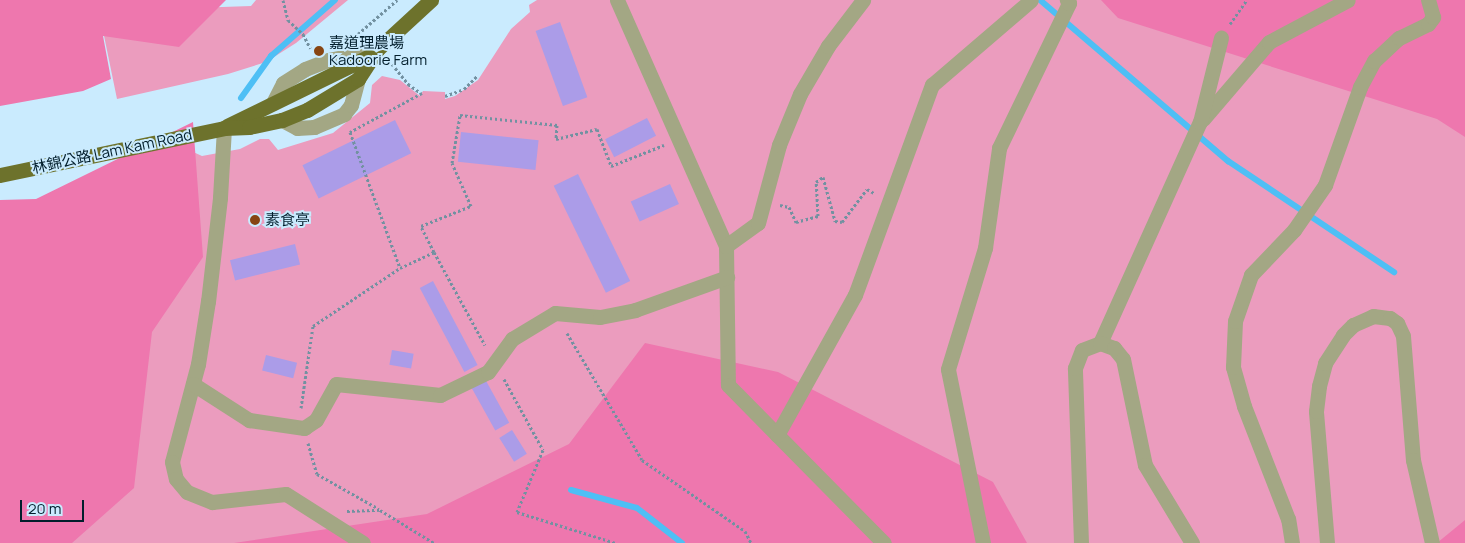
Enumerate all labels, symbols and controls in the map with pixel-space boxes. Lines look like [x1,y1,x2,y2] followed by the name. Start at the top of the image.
[329,33,427,68] place label: 嘉道理農場 Kadoorie Farm
[313,45,325,57] marker: 嘉道理農場 Kadoorie Farm
[30,125,194,177] street label: 林錦公路 Lam Kam Road
[265,211,310,229] place label: 素食亭
[249,214,261,226] marker: 素食亭
[22,490,86,522] scale bar
[28,498,61,519] text: 20 m

